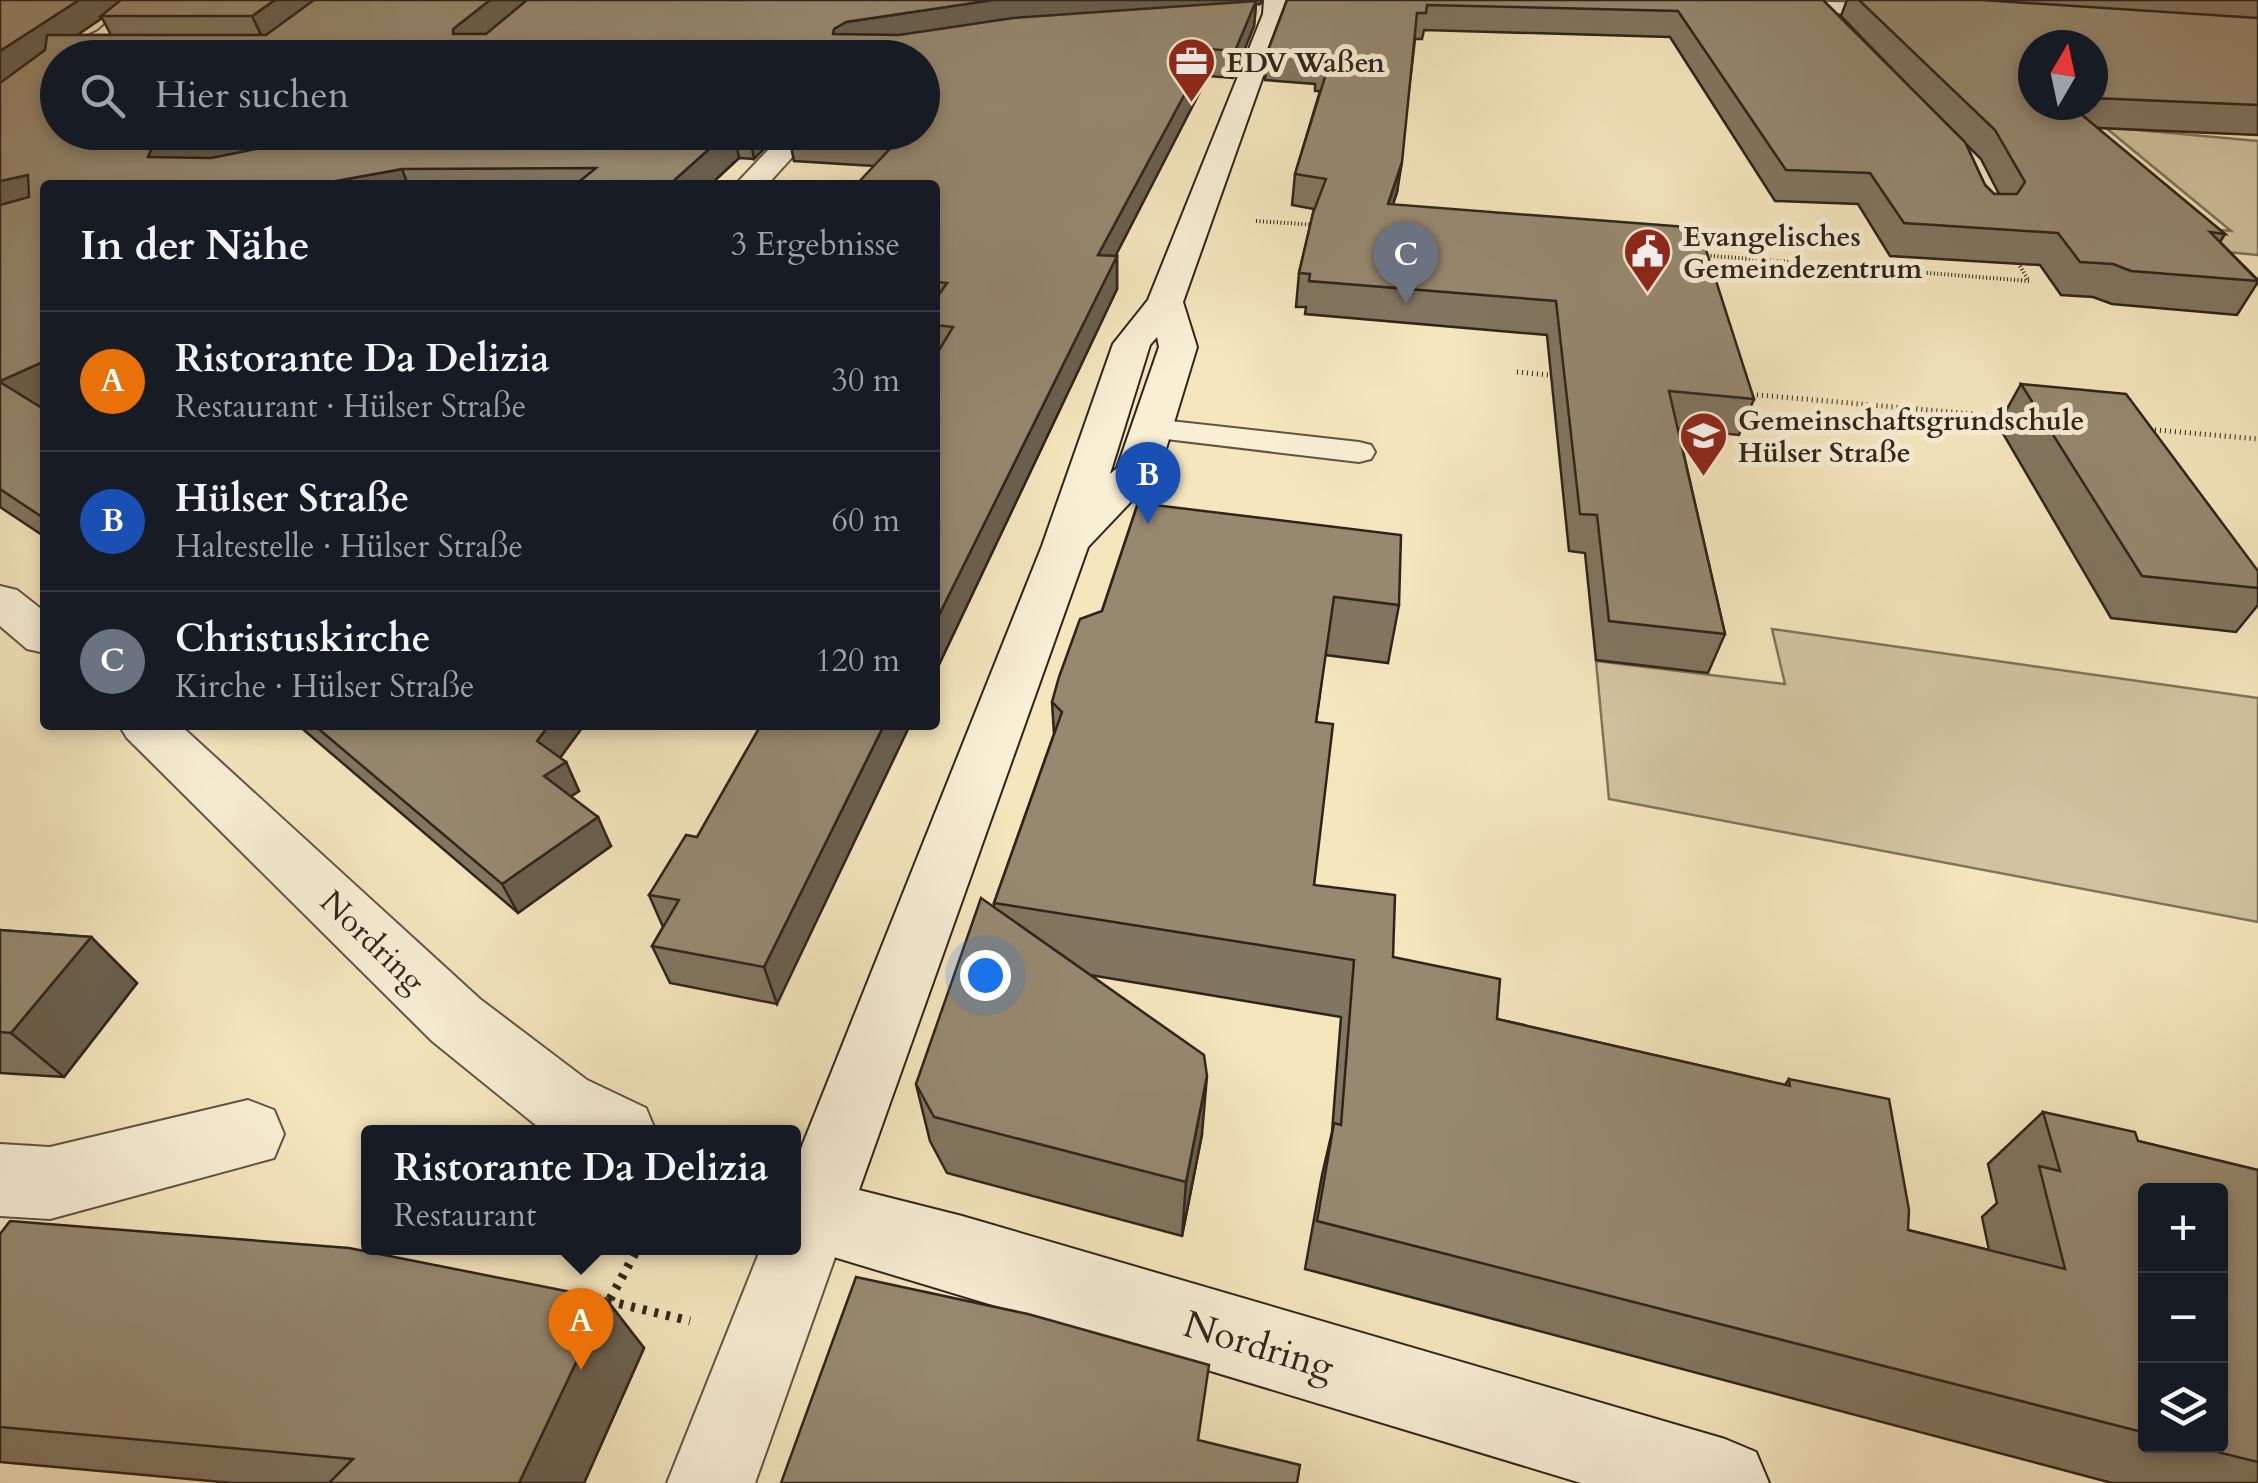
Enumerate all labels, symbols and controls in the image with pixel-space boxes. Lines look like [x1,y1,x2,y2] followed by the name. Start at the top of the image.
[2018,30,2108,120] north arrow
[1165,36,1217,104] office icon: EDV Waßen
[40,40,940,150] search box
[1226,44,1385,82] place label: EDV Waßen
[75,68,130,123] icon: search
[155,69,349,121] text: Hier suchen
[80,217,310,274] text: In der Nähe
[1683,218,1923,288] place label: Evangelisches Gemeindezentrum
[1374,222,1438,304] pin: C
[731,223,900,267] text: 3 Ergebnisse
[1622,226,1674,294] public building icon: Evangelisches Gemeindezentrum
[175,333,550,385] text: Ristorante Da Delizia
[100,359,125,403] text: A
[832,359,900,403] text: 30 m
[175,385,526,429] text: Restaurant · Hülser Straße
[1738,402,2084,472] place label: Gemeinschaftsgrundschule Hülser Straße
[1677,410,1729,478] school or university icon: Gemeinschaftsgrundschule Hülser Straße
[1116,442,1180,524] pin: B
[175,473,409,525] text: Hülser Straße
[101,499,124,543] text: B
[832,499,900,543] text: 60 m
[175,525,523,569] text: Haltestelle · Hülser Straße
[175,613,431,665] text: Christuskirche
[100,639,125,683] text: C
[815,639,900,683] text: 120 m
[175,665,475,709] text: Kirche · Hülser Straße
[310,881,434,1003] street label: Nordring
[960,950,1011,1001] your location
[361,1125,801,1255] popup
[394,1142,768,1194] text: Ristorante Da Delizia
[2138,1183,2228,1453] map controls
[2138,1183,2228,1273] button: +
[394,1194,536,1238] text: Restaurant
[2138,1273,2228,1363] button: −
[548,1288,614,1370] pin: A
[1177,1299,1341,1394] street label: Nordring
[2138,1363,2228,1453] button: layers

